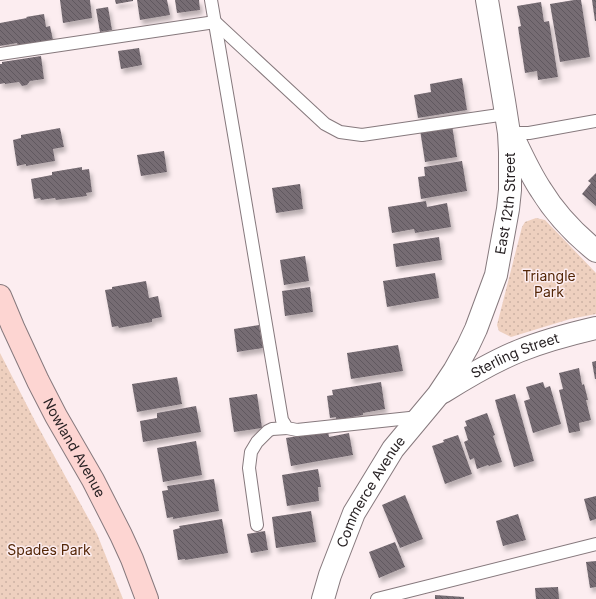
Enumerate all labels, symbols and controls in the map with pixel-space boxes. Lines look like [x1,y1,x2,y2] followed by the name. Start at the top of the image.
[491,152,518,256] street label: East 12th Street
[522,267,576,300] park label: Triangle Park
[468,329,561,381] street label: Sterling Street
[40,395,109,500] street label: Nowland Avenue
[332,432,408,550] street label: Commerce Avenue
[7,541,91,558] park label: Spades Park

